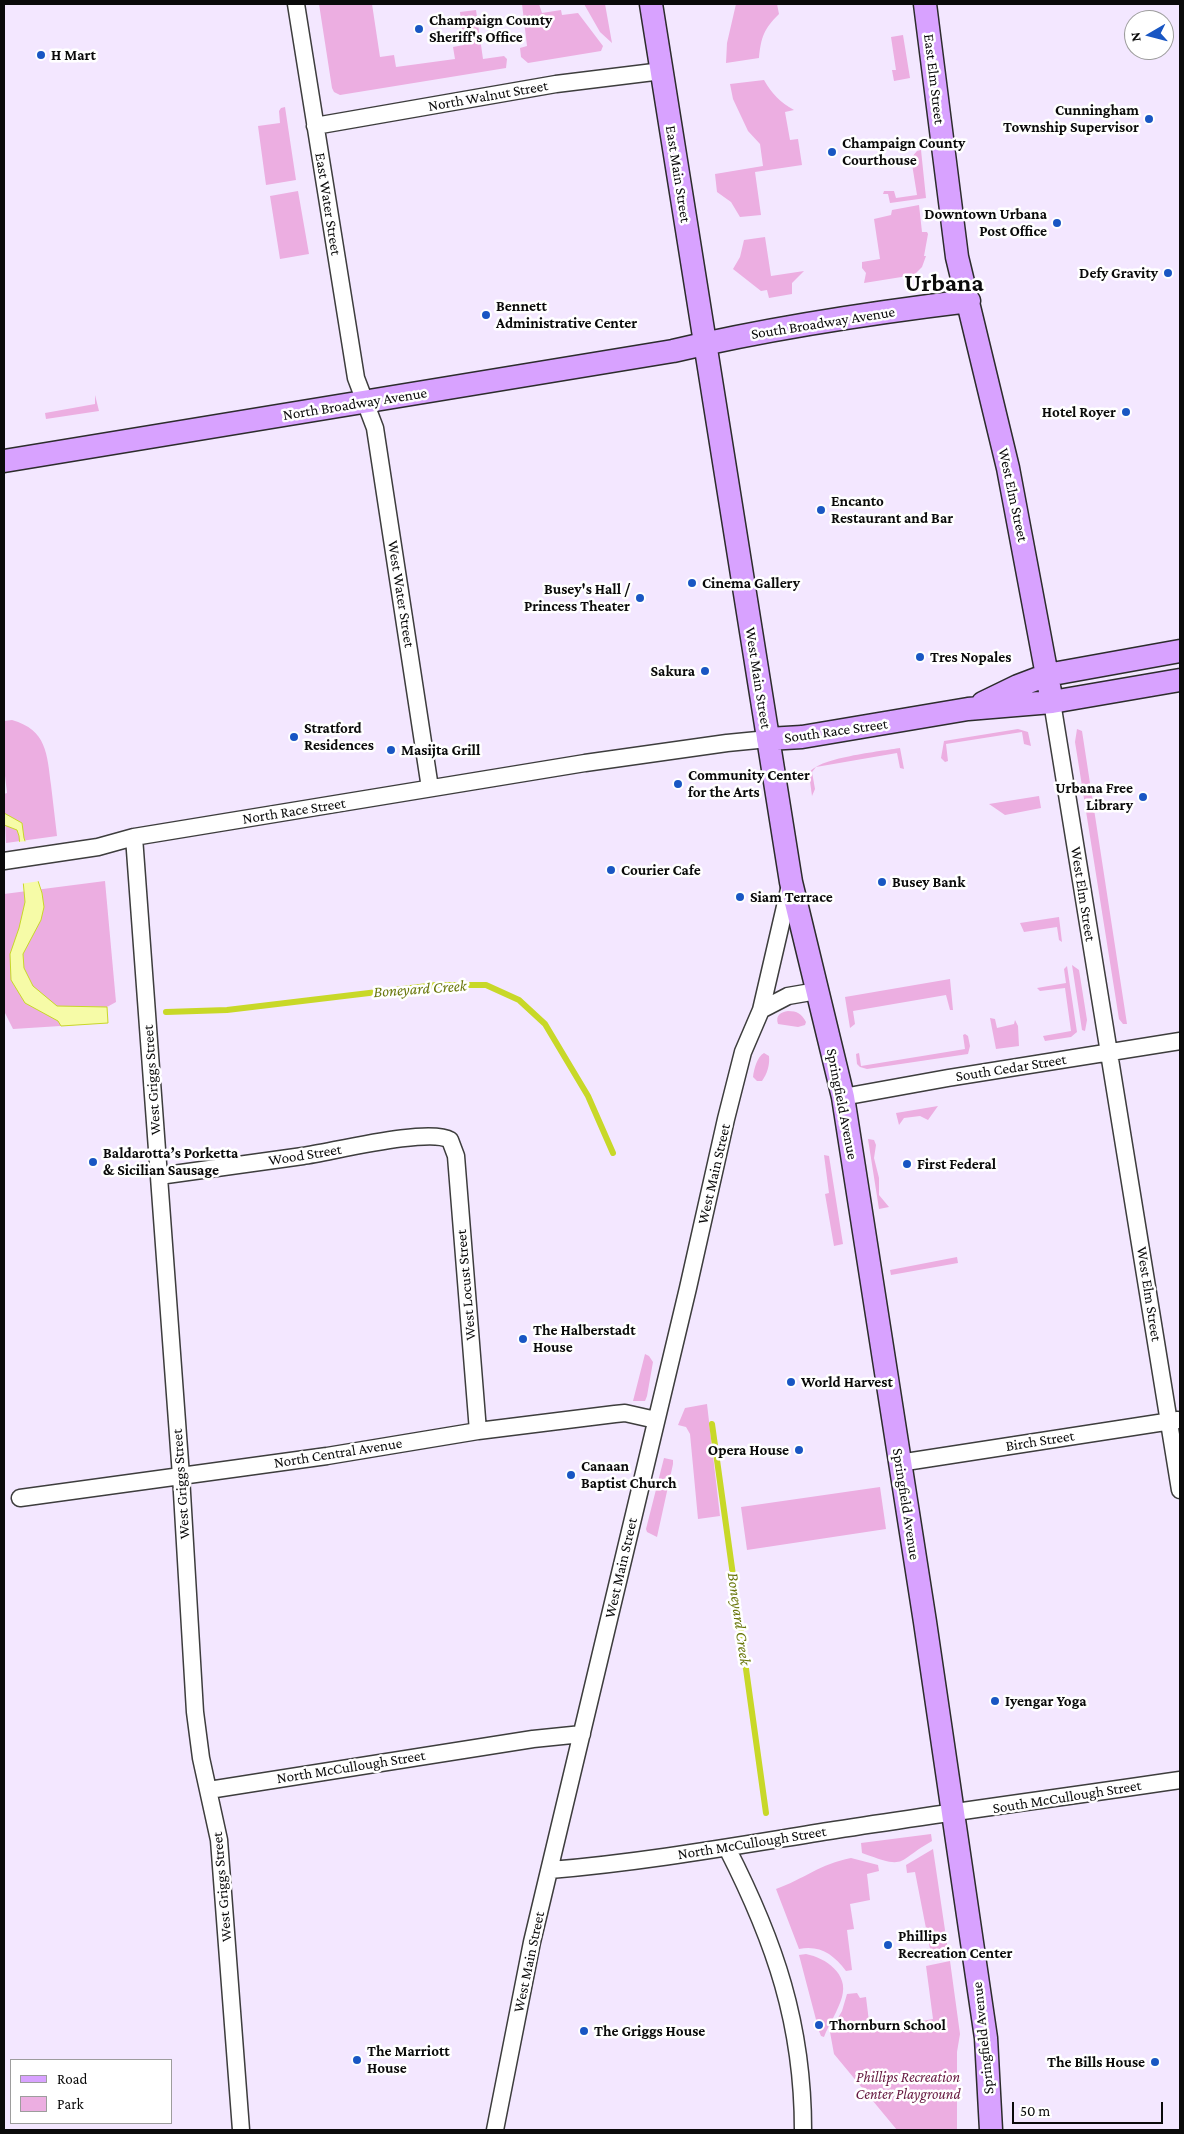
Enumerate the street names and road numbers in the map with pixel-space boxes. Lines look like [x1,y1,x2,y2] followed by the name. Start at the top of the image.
[920,33,948,125] street label: East Elm Street
[427,77,549,115] street label: North Walnut Street
[661,124,695,224] street label: East Main Street
[311,151,345,257] street label: East Water Street
[750,303,896,343] street label: South Broadway Avenue
[282,384,428,424] street label: North Broadway Avenue
[994,446,1032,544] street label: West Elm Street
[384,539,418,649] street label: West Water Street
[741,626,775,730] street label: West Main Street
[783,715,889,747] street label: South Race Street
[241,794,347,828] street label: North Race Street
[1067,845,1099,943] street label: West Elm Street
[139,1024,165,1136] street label: West Griggs Street
[822,1047,862,1161] street label: Springfield Avenue
[954,1050,1068,1086] street label: South Cedar Street
[694,1122,734,1226] street label: West Main Street
[267,1140,343,1170] street label: Wood Street
[452,1229,480,1341] street label: West Locust Street
[1133,1245,1165,1343] street label: West Elm Street
[1004,1427,1076,1455] street label: Birch Street
[168,1428,194,1540] street label: West Griggs Street
[273,1434,403,1472] street label: North Central Avenue
[888,1447,924,1561] street label: Springfield Avenue
[601,1516,641,1620] street label: West Main Street
[275,1746,427,1788] street label: North McCullough Street
[991,1776,1143,1818] street label: South McCullough Street
[676,1822,828,1864] street label: North McCullough Street
[208,1831,236,1943] street label: West Griggs Street
[510,1910,548,2014] street label: West Main Street
[968,1981,998,2095] street label: Springfield Avenue

